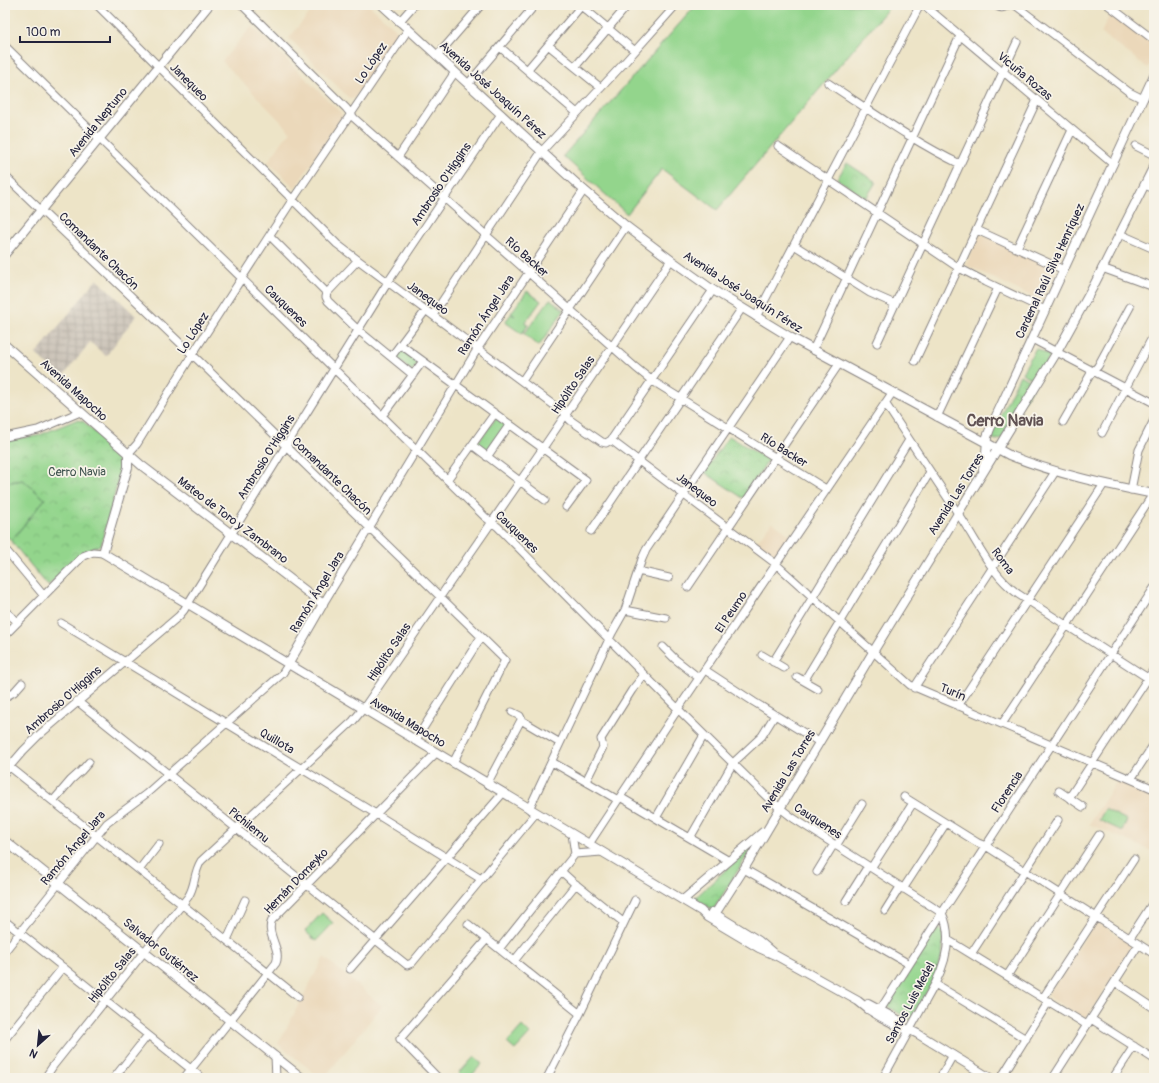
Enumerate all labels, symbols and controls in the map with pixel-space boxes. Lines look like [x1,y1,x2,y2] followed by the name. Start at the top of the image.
[20,18,110,44] scale bar
[26,25,61,40] text: 100 m
[436,38,549,142] street label: Avenida José Joaquín Pérez
[352,40,391,87] street label: Lo López
[994,49,1056,104] street label: Vicuña Rozas
[166,60,211,105] street label: Janequeo
[66,84,131,160] street label: Avenida Neptuno
[408,139,475,229] street label: Ambrosio O'Higgins
[1013,201,1088,341] street label: Cardenal Raúl Silva Henríquez
[56,209,142,293] street label: Comandante Chacón
[502,234,552,281] street label: Río Backer
[680,248,805,337] street label: Avenida José Joaquín Pérez
[454,271,518,358] street label: Ramón Ángel Jara
[404,278,452,319] street label: Janequeo
[261,282,311,331] street label: Cauquenes
[174,309,213,357] street label: Lo López
[548,353,599,417] street label: Hipólito Salas
[37,356,111,425] street label: Avenida Mapocho
[967,411,1044,431] district label: Cerro Navia
[234,412,299,502] street label: Ambrosio O'Higgins
[757,430,811,471] street label: Río Backer
[289,434,375,518] street label: Comandante Chacón
[925,450,988,538] street label: Avenida Las Torres
[48,465,106,480] park label: Cerro Navia
[673,470,721,511] street label: Janequeo
[174,474,292,567] street label: Mateo de Toro y Zambrano
[492,508,542,557] street label: Cauquenes
[988,545,1018,578] street label: Roma
[286,548,348,636] street label: Ramón Ángel Jara
[712,588,751,636] street label: El Peumo
[364,620,415,684] street label: Hipólito Salas
[22,663,105,738] street label: Ambrosio O'Higgins
[938,680,968,705] street label: Turín
[367,694,449,751] street label: Avenida Mapocho
[257,725,297,758] street label: Quillota
[758,727,819,815] street label: Avenida Las Torres
[988,768,1027,816] street label: Florencia
[791,800,845,843] street label: Cauquenes
[225,804,272,846] street label: Pichilemu
[37,807,109,889] street label: Ramón Ángel Jara
[261,845,332,917] street label: Hernán Domeyko
[120,915,202,986] street label: Salvador Gutiérrez
[85,944,140,1006] street label: Hipólito Salas
[883,960,938,1047] street label: Santos Luis Medel
[18,1025,58,1065] north arrow
[27,1046,40,1061] text: N

